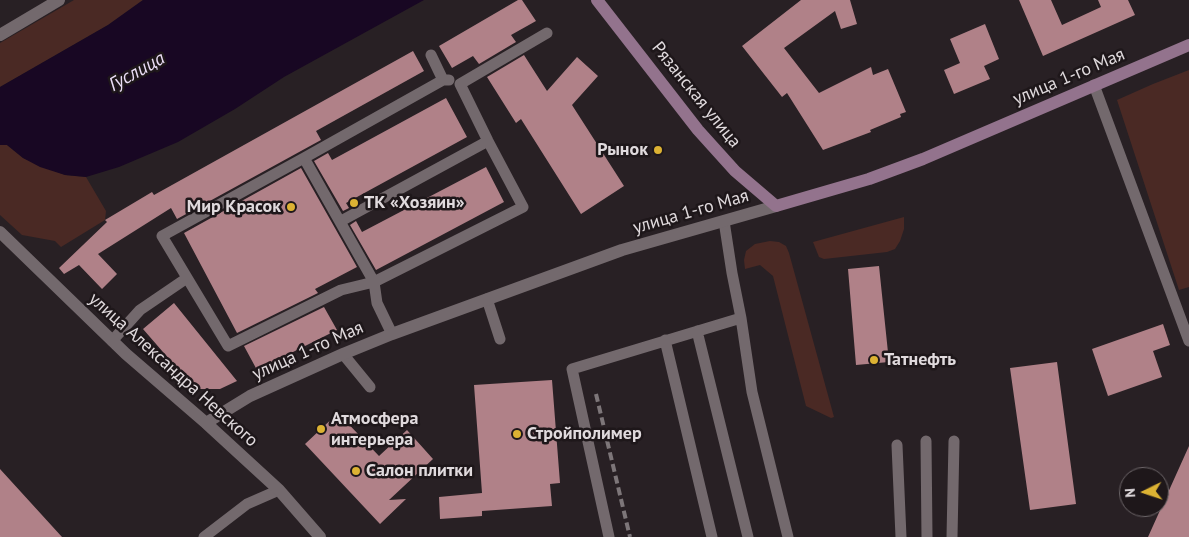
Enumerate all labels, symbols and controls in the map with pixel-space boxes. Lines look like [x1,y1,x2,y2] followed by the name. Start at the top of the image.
[647,38,745,152] street label: Рязанская улица
[1010,44,1128,110] street label: улица 1-го Мая
[105,47,169,97] water label: Гуслица
[597,139,648,161] place label: Рынок
[652,144,664,156] marker: Рынок
[631,185,751,239] street label: улица 1-го Мая
[364,192,464,214] place label: ТК «Хозяин»
[187,196,281,218] place label: Мир Красок
[348,197,360,209] marker: ТК «Хозяин»
[285,201,297,213] marker: Мир Красок
[84,288,262,452] street label: улица Александра Невского
[249,317,367,385] street label: улица 1-го Мая
[884,349,956,371] place label: Татнефть
[868,354,880,366] marker: Татнефть
[331,408,418,450] place label: Атмосфера интерьера
[315,423,327,435] marker: Атмосфера интерьера
[527,423,642,445] place label: Стройполимер
[511,428,523,440] marker: Стройполимер
[366,460,473,482] place label: Салон плитки
[350,465,362,477] marker: Салон плитки
[1119,467,1169,517] north arrow
[1121,488,1139,498] text: N

